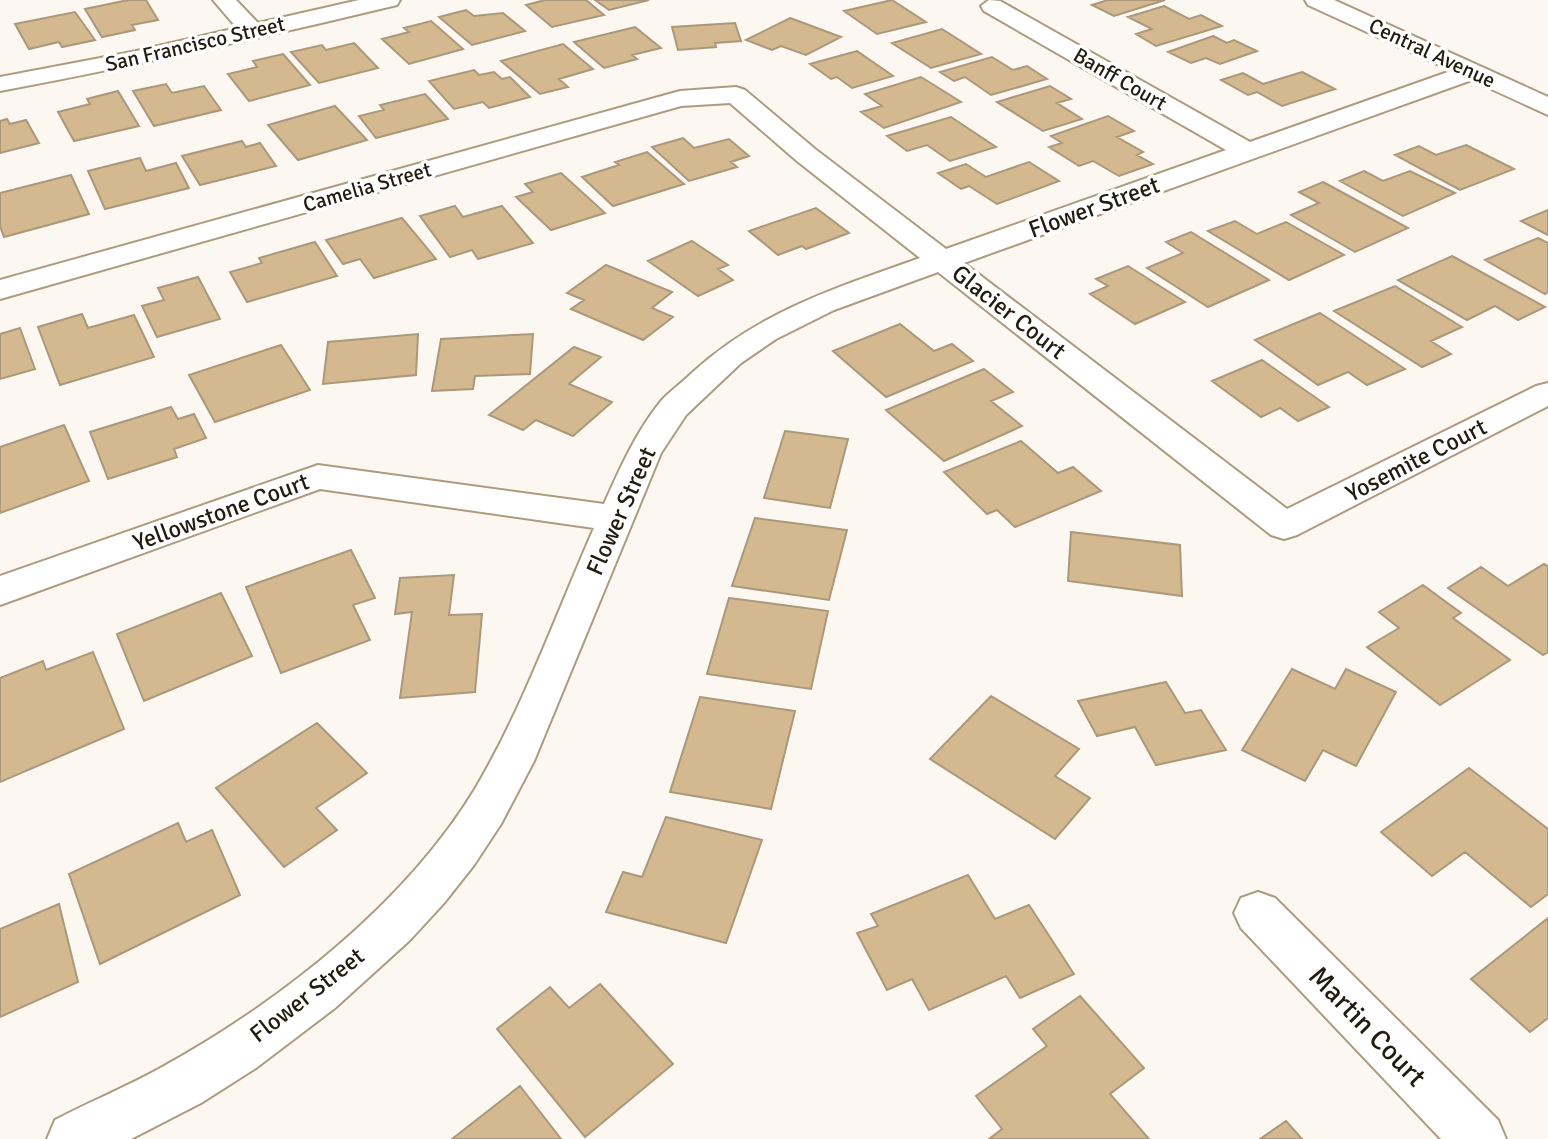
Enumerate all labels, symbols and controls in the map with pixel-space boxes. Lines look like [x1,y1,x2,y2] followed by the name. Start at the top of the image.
[103,11,287,77] street label: San Francisco Street
[1365,12,1499,94] street label: Central Avenue
[1069,42,1171,116] street label: Banff Court
[300,156,434,218] street label: Camelia Street
[1024,169,1164,245] street label: Flower Street
[946,258,1072,366] street label: Glacier Court
[1340,412,1492,508] street label: Yosemite Court
[579,442,663,580] street label: Flower Street
[129,466,313,558] street label: Yellowstone Court
[244,941,370,1049] street label: Flower Street
[1302,959,1433,1094] street label: Martin Court

